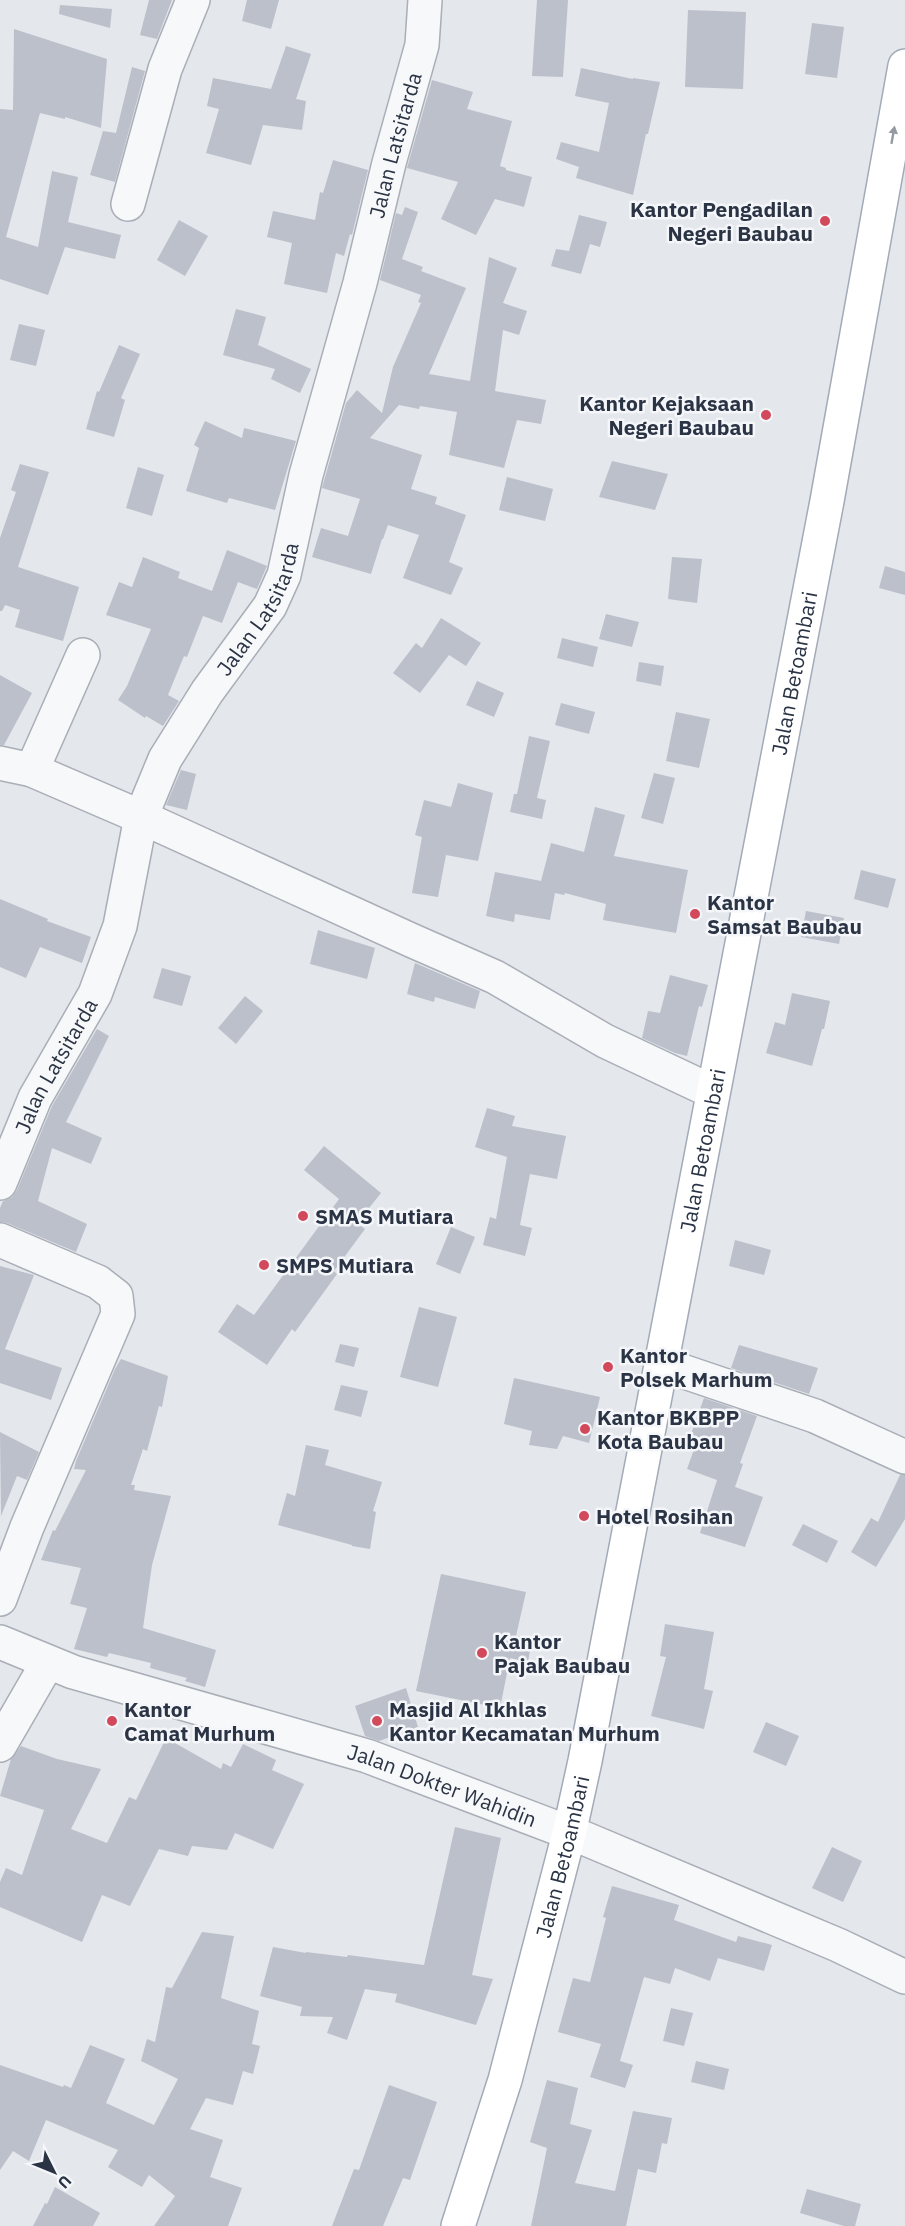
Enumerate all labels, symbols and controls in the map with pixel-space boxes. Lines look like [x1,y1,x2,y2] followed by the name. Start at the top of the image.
[362,69,428,221] street label: Jalan Latsitarda
[888,125,897,144] one-way arrow
[630,195,813,247] place label: Kantor Pengadilan Negeri Baubau
[818,214,832,228] marker: Kantor Pengadilan Negeri Baubau
[579,389,754,441] place label: Kantor Kejaksaan Negeri Baubau
[759,408,773,422] marker: Kantor Kejaksaan Negeri Baubau
[210,540,305,681] street label: Jalan Latsitarda
[765,589,823,757] street label: Jalan Betoambari
[707,888,862,940] place label: Kantor Samsat Baubau
[688,907,702,921] marker: Kantor Samsat Baubau
[8,993,104,1137] street label: Jalan Latsitarda
[673,1066,732,1235] street label: Jalan Betoambari
[315,1202,454,1230] place label: SMAS Mutiara
[296,1209,310,1223] marker: SMAS Mutiara
[276,1251,414,1279] place label: SMPS Mutiara
[257,1258,271,1272] marker: SMPS Mutiara
[620,1341,772,1393] place label: Kantor Polsek Marhum
[601,1360,615,1374] marker: Kantor Polsek Marhum
[597,1403,739,1455] place label: Kantor BKBPP Kota Baubau
[578,1422,592,1436] marker: Kantor BKBPP Kota Baubau
[596,1502,733,1530] place label: Hotel Rosihan
[577,1509,591,1523] marker: Hotel Rosihan
[494,1627,630,1679] place label: Kantor Pajak Baubau
[475,1646,489,1660] marker: Kantor Pajak Baubau
[124,1695,275,1747] place label: Kantor Camat Murhum
[389,1695,660,1747] place label: Masjid Al Ikhlas Kantor Kecamatan Murhum
[105,1714,119,1728] marker: Kantor Camat Murhum
[370,1714,384,1728] marker: Masjid Al Ikhlas Kantor Kecamatan Murhum
[344,1737,541,1833] street label: Jalan Dokter Wahidin
[529,1773,595,1941] street label: Jalan Betoambari
[24,2142,84,2202] north arrow
[54,2171,76,2193] text: U

